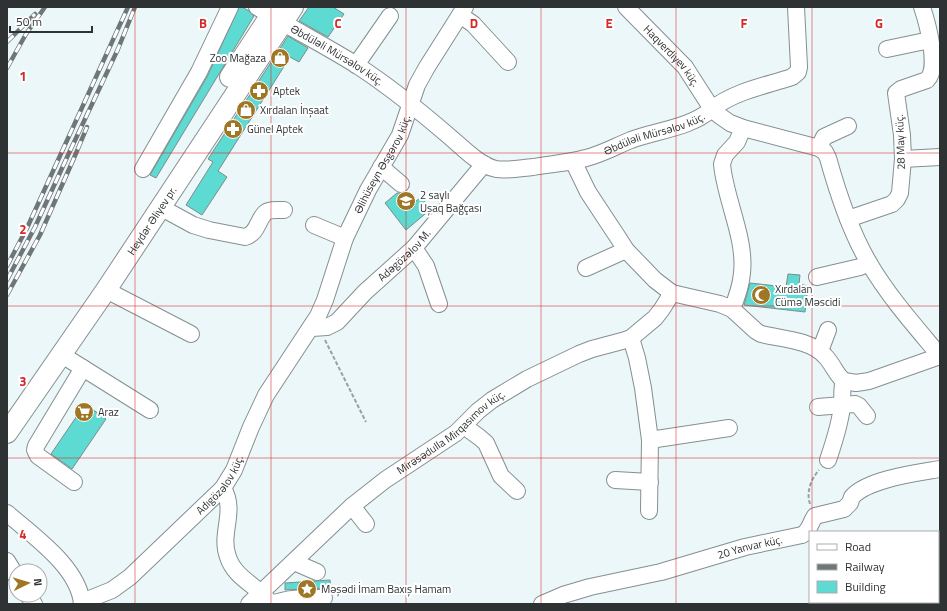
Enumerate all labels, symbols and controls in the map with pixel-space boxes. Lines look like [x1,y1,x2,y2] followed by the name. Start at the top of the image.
[10,8,92,34] scale bar
[16,12,42,31] text: 50 m
[199,13,207,33] text: B
[334,13,342,33] text: C
[470,13,478,33] text: D
[605,13,613,33] text: E
[741,13,748,33] text: F
[875,13,883,33] text: G
[288,21,387,89] street label: Əbdüləli Mürsəlov küç.
[640,21,704,90] street label: Haqverdiyev küç.
[269,47,291,69] shop icon: Zoo Mağaza
[210,50,266,66] place label: Zoo Mağaza
[19,66,27,86] text: 1
[248,80,270,102] pharmacy icon: Aptek
[273,83,301,99] place label: Aptek
[235,99,257,121] shop icon: Xırdalan İnşaat
[260,102,329,118] place label: Xırdalan İnşaat
[601,108,708,159] street label: Əbdüləli Mürsəlov küç.
[350,113,414,216] street label: Əlihüseyn Əsgərov küç.
[891,114,909,170] street label: 28 May küç.
[222,118,244,140] pharmacy icon: Günel Aptek
[247,121,304,137] place label: Günel Aptek
[123,183,180,258] street label: Heydər Əliyev pr.
[420,187,482,216] place label: 2 saylı Uşaq Bağçası
[395,190,417,212] school or university icon: 2 saylı Uşaq Bağçası
[19,219,27,239] text: 2
[374,226,434,285] street label: Adəgözəlov M.
[775,281,840,310] place label: Xırdalan Cümə Məscidi
[750,284,772,306] mosque icon: Xırdalan Cümə Məscidi
[19,371,27,391] text: 3
[393,386,508,478] street label: Mirəsədulla Mirqasımov küç.
[73,401,95,423] supermarket icon: Araz
[98,404,119,420] place label: Araz
[192,453,247,518] street label: Adıgözəlov küç.
[19,524,27,544] text: 4
[715,531,784,563] street label: 20 Yanvar küç.
[809,531,939,603] legend
[845,537,871,556] text: Road
[845,557,885,576] text: Railway
[8,563,48,603] north arrow
[845,577,886,596] text: Building
[30,578,46,587] text: N
[296,578,318,600] place icon: Məşədi İmam Baxış Hamam
[321,581,451,597] place label: Məşədi İmam Baxış Hamam

